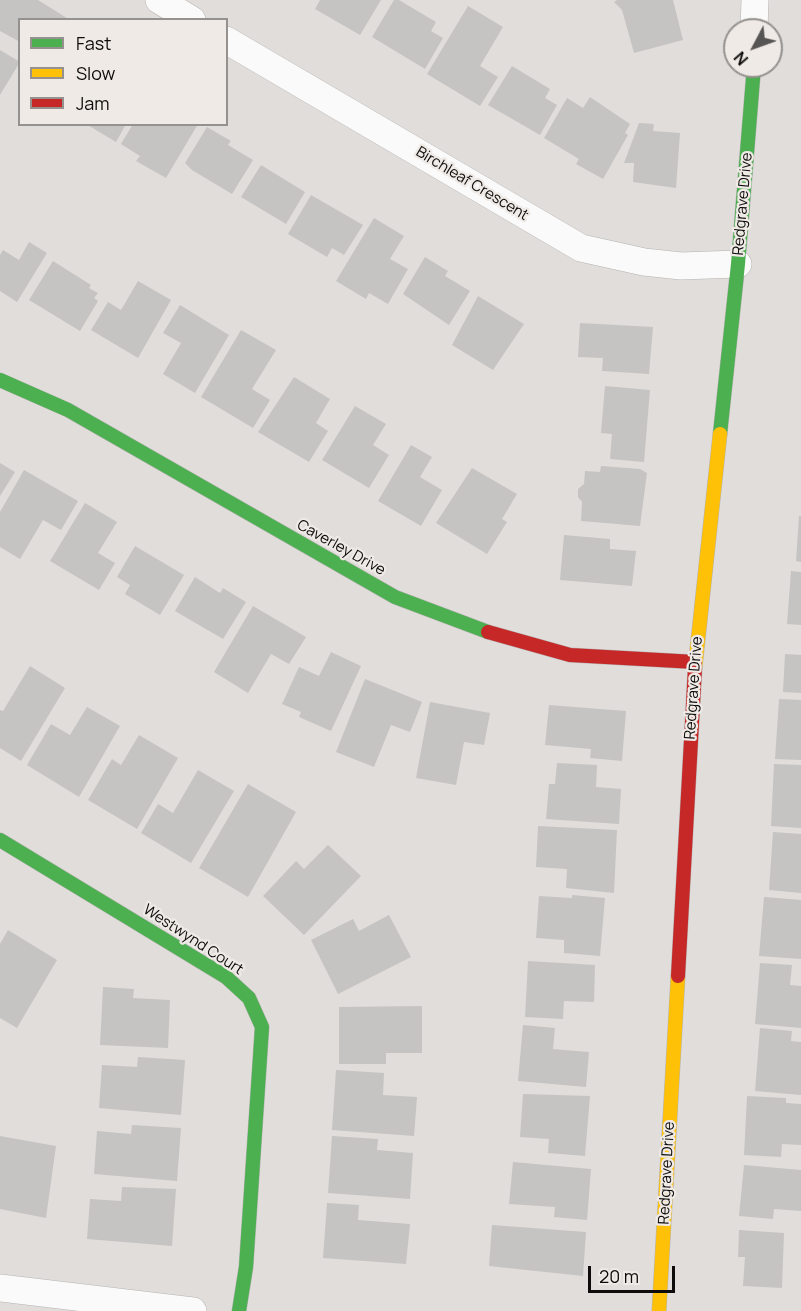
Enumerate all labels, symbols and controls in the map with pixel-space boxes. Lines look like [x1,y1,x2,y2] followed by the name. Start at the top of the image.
[18,18,228,126] legend
[723,18,783,78] north arrow
[76,31,111,55] text: Fast
[729,47,753,70] text: N
[76,61,115,85] text: Slow
[76,91,110,115] text: Jam
[412,143,532,225] street label: Birchleaf Crescent
[730,152,756,256] street label: Redgrave Drive
[294,516,388,580] street label: Caverley Drive
[681,636,707,740] street label: Redgrave Drive
[140,901,246,979] street label: Westwynd Court
[655,1121,679,1225] street label: Redgrave Drive
[591,1254,678,1292] scale bar
[599,1264,639,1288] text: 20 m

